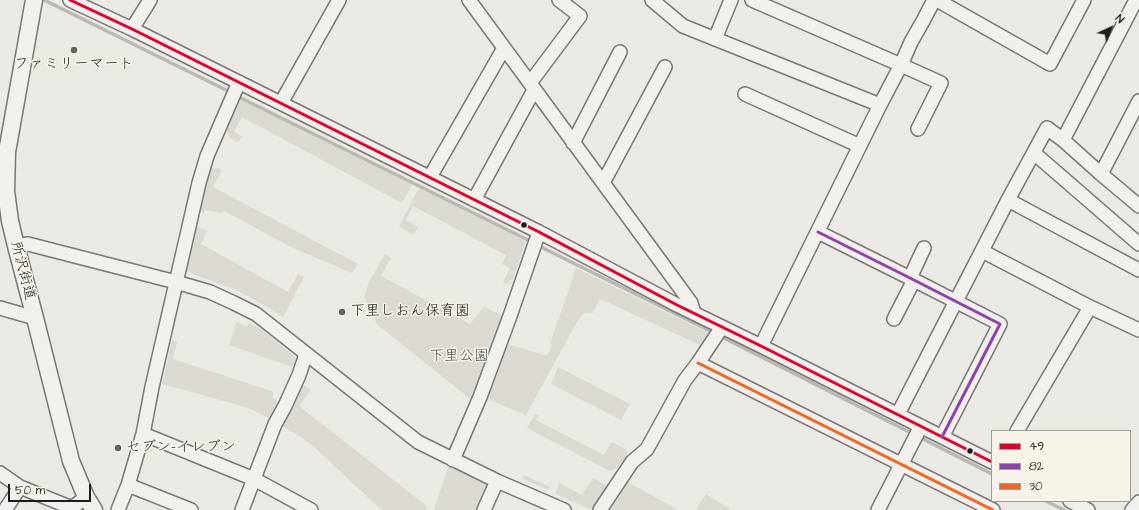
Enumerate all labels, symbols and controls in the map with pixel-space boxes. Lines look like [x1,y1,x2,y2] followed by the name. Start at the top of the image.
[1091,8,1131,48] north arrow
[1112,11,1127,27] text: N
[69,45,79,55] marker: ファミリーマート
[14,56,134,74] place label: ファミリーマート
[519,220,529,230] unlabelled marker
[6,240,38,302] street label: 所沢街道
[350,303,470,321] place label: 下里しおん保育園
[337,307,347,317] marker: 下里しおん保育園
[429,348,489,366] park label: 下里公園
[991,430,1131,502] legend
[1029,438,1044,455] text: 49
[126,439,236,457] place label: セブン-イレブン
[113,443,123,453] marker: セブン-イレブン
[965,446,975,456] unlabelled marker
[1029,458,1044,475] text: 82
[10,476,93,502] scale bar
[1029,478,1043,495] text: 30
[15,482,45,499] text: 50 m

